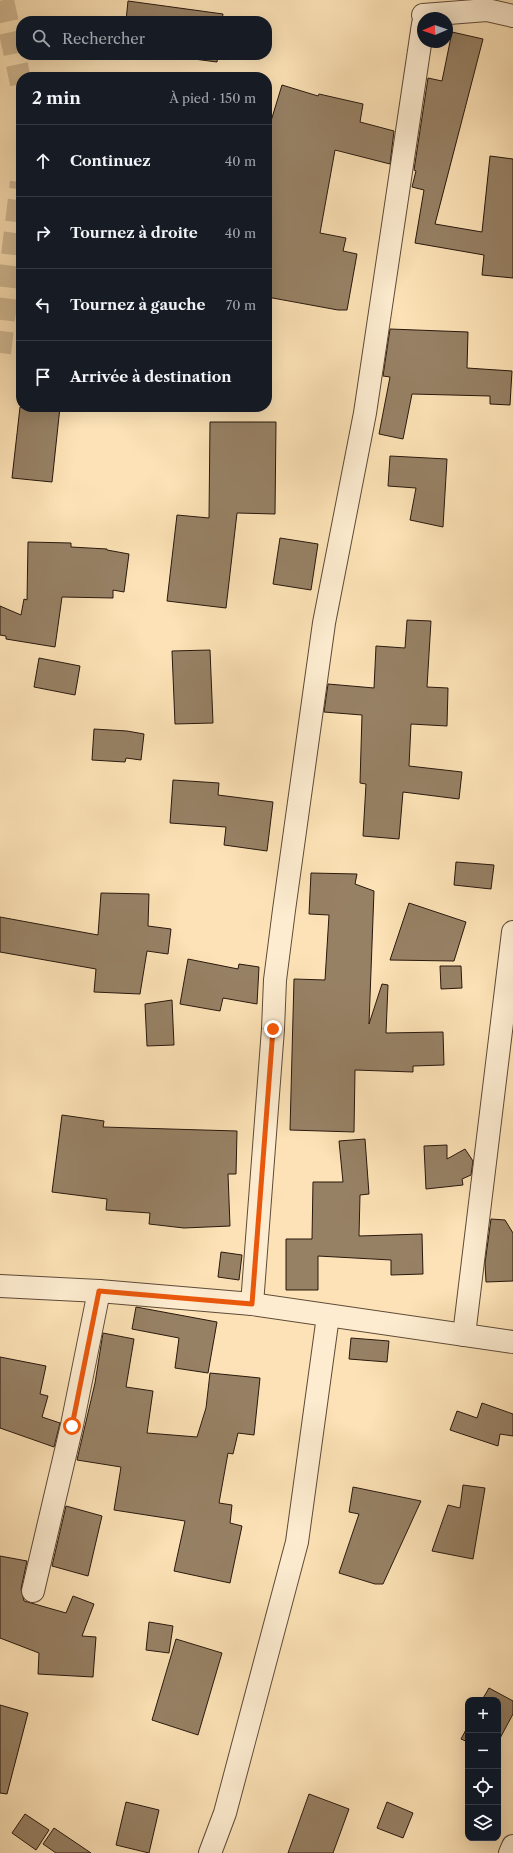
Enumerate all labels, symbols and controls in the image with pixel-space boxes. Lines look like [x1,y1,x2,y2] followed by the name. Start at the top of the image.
[417,12,453,48] north arrow
[16,16,272,60] search box
[30,27,52,49] icon: search
[62,29,145,48] text: Rechercher
[32,88,81,108] text: 2 min
[169,90,256,106] text: À pied · 150 m
[32,150,54,172] icon: ahead
[70,151,151,170] text: Continuez
[225,153,256,169] text: 40 m
[32,222,54,244] icon: right
[70,223,198,242] text: Tournez à droite
[225,225,256,241] text: 40 m
[32,294,54,316] icon: left
[70,295,206,314] text: Tournez à gauche
[226,297,256,313] text: 70 m
[32,366,54,388] icon: arrive
[70,367,232,386] text: Arrivée à destination
[264,1020,282,1038] route end
[63,1417,81,1435] route start
[465,1697,501,1841] map controls
[465,1697,501,1733] button: +
[465,1733,501,1769] button: −
[465,1769,501,1805] button: locate
[465,1805,501,1841] button: layers

